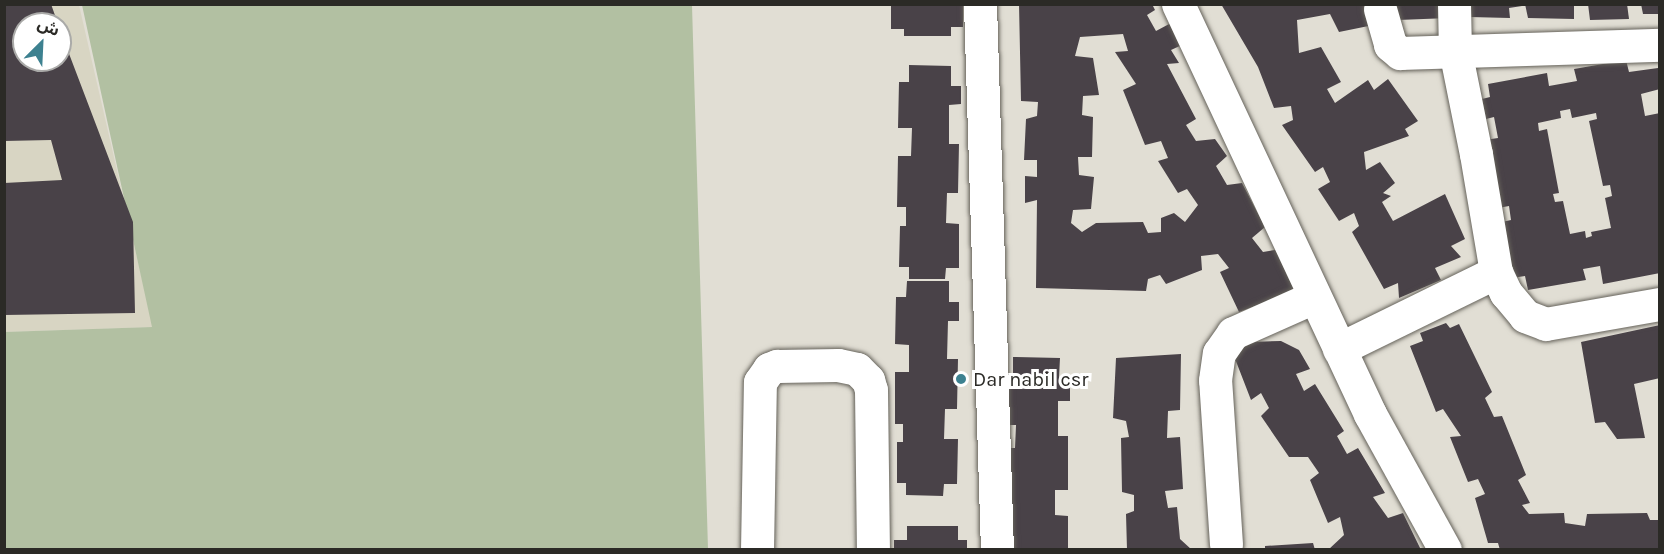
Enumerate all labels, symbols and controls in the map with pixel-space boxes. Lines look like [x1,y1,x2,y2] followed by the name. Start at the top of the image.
[12,12,72,72] north arrow
[35,14,63,40] text: ش
[973,367,1088,391] place label: Dar nabil csr
[954,372,968,386] marker: Dar nabil csr

